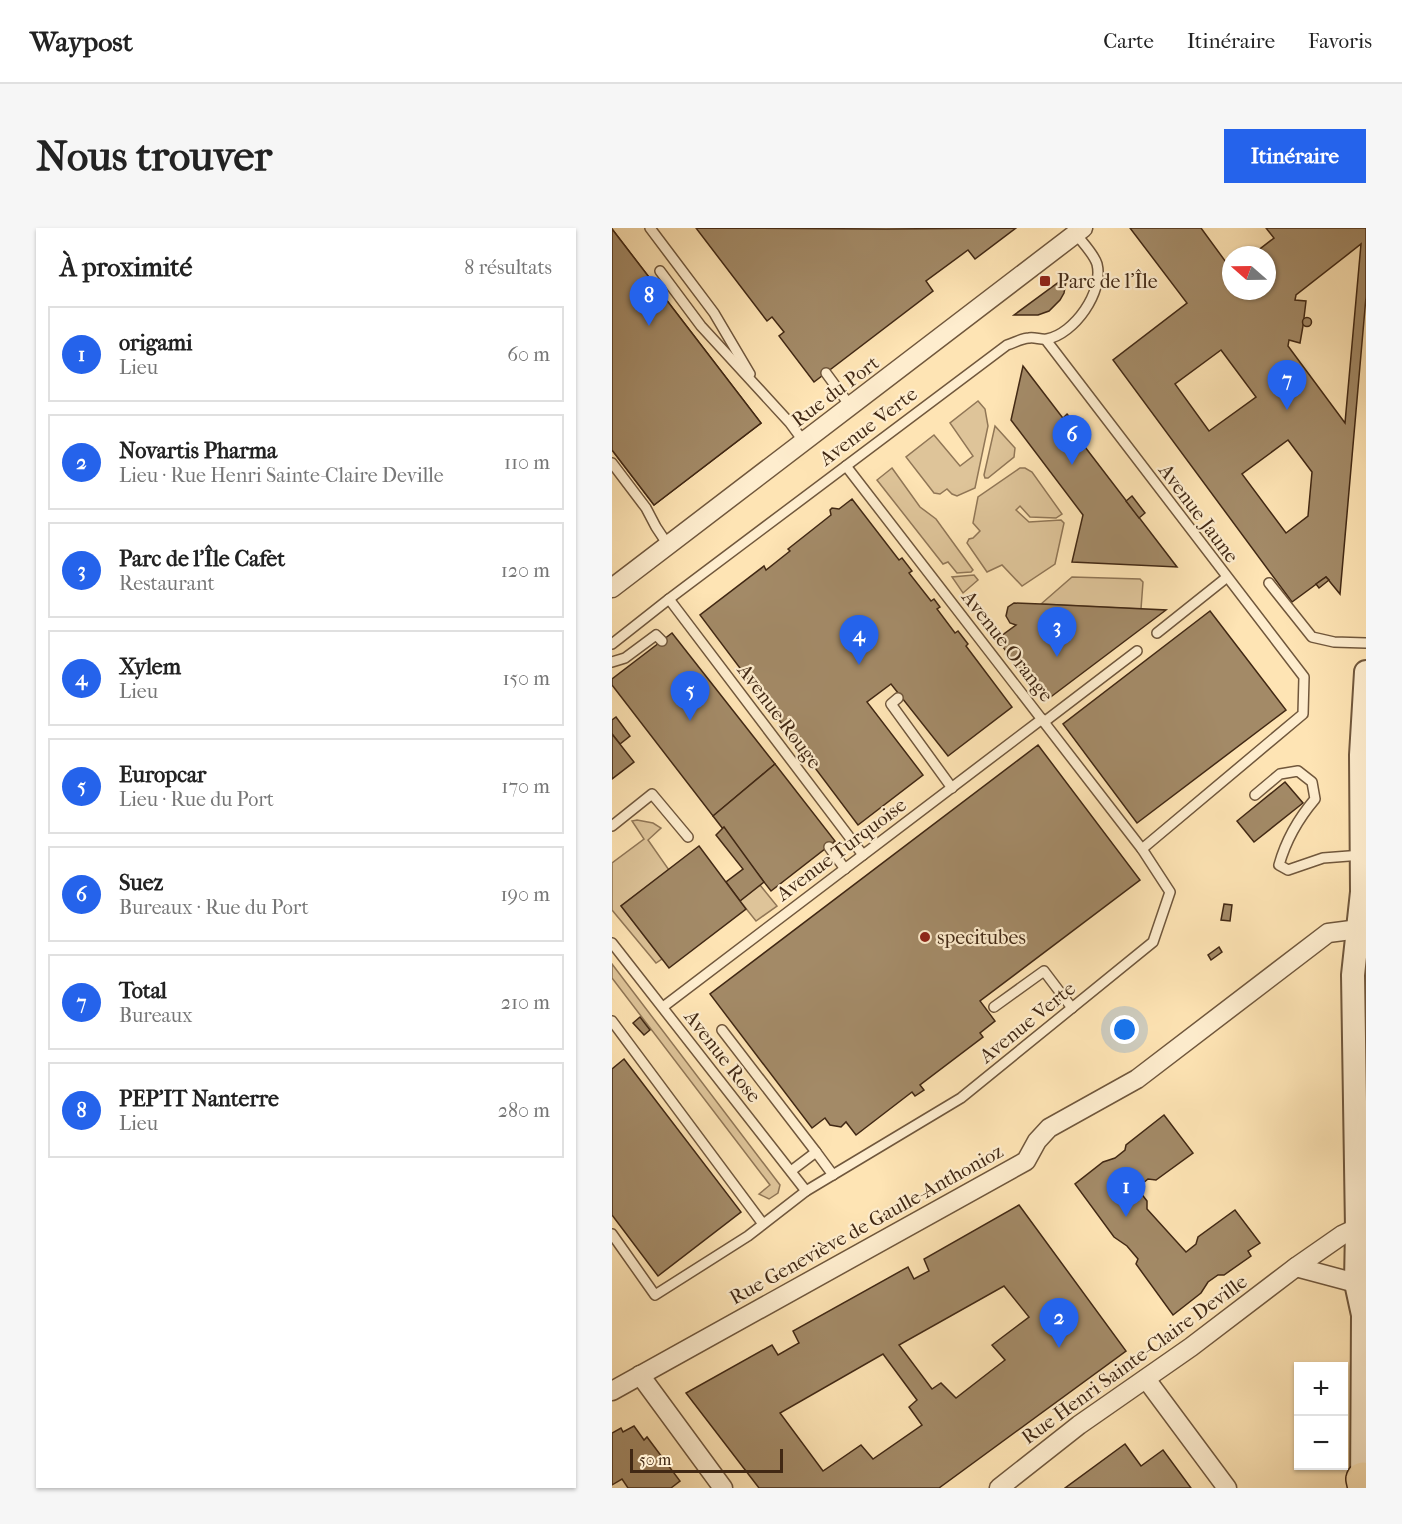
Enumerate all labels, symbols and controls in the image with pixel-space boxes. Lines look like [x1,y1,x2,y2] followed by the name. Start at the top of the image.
[30,25,133,58] text: Waypost
[1103,29,1154,53] text: Carte
[1187,29,1275,53] text: Itinéraire
[1308,29,1372,53] text: Favoris
[1224,129,1366,183] button: Itinéraire
[36,132,272,181] text: Nous trouver
[1222,246,1276,300] north arrow
[60,252,192,283] text: À proximité
[464,256,552,279] text: 8 résultats
[1057,269,1158,293] place label: Parc de l'Île
[1038,274,1052,288] marker: Parc de l'Île
[630,276,669,326] pin: 8
[119,330,193,356] text: origami
[78,343,85,366] text: 1
[507,343,550,366] text: 60 m
[787,351,884,432] street label: Rue du Port
[119,356,158,379] text: Lieu
[1268,360,1306,410] pin: 7
[814,382,922,471] street label: Avenue Verte
[1052,416,1092,465] pin: 6
[119,438,277,464] text: Novartis Pharma
[76,451,87,474] text: 2
[504,451,550,474] text: 110 m
[1153,459,1243,567] street label: Avenue Jaune
[119,464,444,487] text: Lieu · Rue Henri Sainte-Claire Deville
[119,546,285,572] text: Parc de l'Île Cafet
[77,559,86,582] text: 3
[501,559,550,582] text: 120 m
[119,572,215,595] text: Restaurant
[956,585,1058,707] street label: Avenue Orange
[1038,608,1076,657] pin: 3
[840,616,878,665] pin: 4
[119,654,181,680] text: Xylem
[732,659,826,773] street label: Avenue Rouge
[76,667,87,690] text: 4
[502,667,550,690] text: 150 m
[670,672,710,721] pin: 5
[119,680,158,703] text: Lieu
[119,762,206,788] text: Europcar
[77,775,86,798] text: 5
[501,775,550,798] text: 170 m
[119,788,274,811] text: Lieu · Rue du Port
[771,793,911,906] street label: Avenue Turquoise
[119,870,163,896] text: Suez
[76,883,87,906] text: 6
[500,883,550,906] text: 190 m
[119,896,309,919] text: Bureaux · Rue du Port
[937,926,1026,949] place label: specitubes
[918,930,932,944] marker: specitubes
[974,977,1080,1069] street label: Avenue Verte
[119,978,167,1004] text: Total
[77,991,86,1014] text: 7
[501,991,550,1014] text: 210 m
[119,1004,193,1027] text: Bureaux
[679,1005,766,1107] street label: Avenue Rose
[1110,1015,1139,1044] your location
[119,1086,279,1112] text: PEP'IT Nanterre
[76,1099,87,1122] text: 8
[498,1099,550,1122] text: 280 m
[119,1112,158,1135] text: Lieu
[726,1139,1007,1309] street label: Rue Geneviève de Gaulle-Anthonioz
[1106,1168,1146,1217] pin: 1
[1017,1270,1252,1449] street label: Rue Henri Sainte-Claire Deville
[1040,1298,1078,1348] pin: 2
[1294,1362,1348,1470] map controls
[1294,1362,1348,1416] button: +
[1294,1416,1348,1470] button: −
[630,1446,783,1474] scale bar
[639,1450,671,1469] text: 50 m

